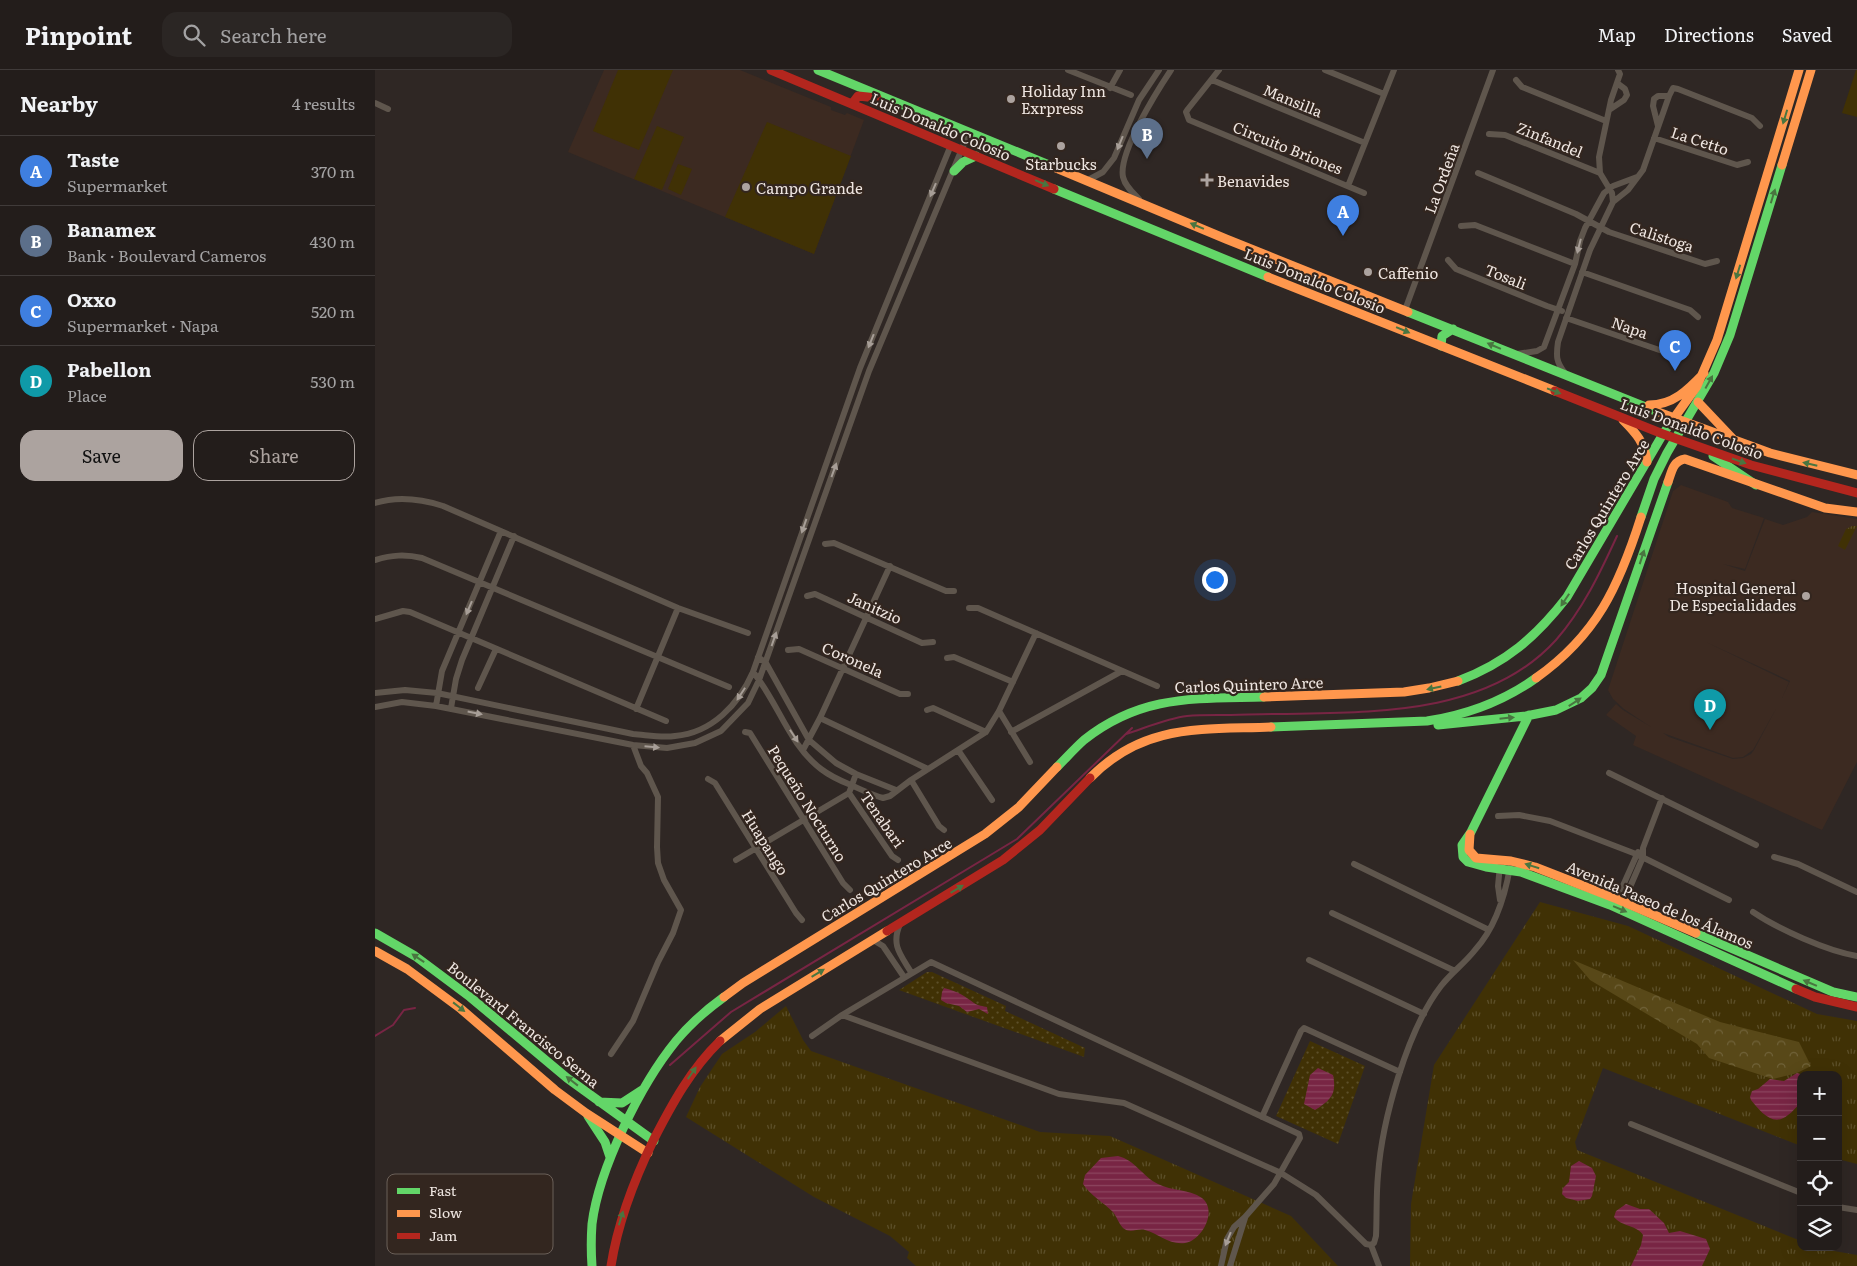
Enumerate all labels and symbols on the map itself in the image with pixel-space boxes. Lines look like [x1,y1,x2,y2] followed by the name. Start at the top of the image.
[1260,78,1327,123] street label: Mansilla
[1021,79,1106,119] place label: Holiday Inn Exrpress
[867,86,1015,166] street label: Luis Donaldo Colosio
[1005,93,1017,105] marker: Holiday Inn Exrpress
[1781,109,1789,124] one-way arrow
[1230,115,1347,180] street label: Circuito Briones
[1513,115,1587,163] street label: Zinfandel
[1131,118,1163,159] pin: B
[1668,120,1732,160] street label: La Cetto
[1116,136,1123,151] one-way arrow
[1418,139,1465,217] street label: La Ordeña
[1055,140,1067,152] marker: Starbucks
[1025,152,1097,175] place label: Starbucks
[1217,169,1289,192] place label: Benavides
[1201,174,1213,186] marker: Benavides
[756,176,863,199] place label: Campo Grande
[1035,180,1049,188] one-way arrow
[740,181,752,193] marker: Campo Grande
[929,183,937,198] one-way arrow
[1770,188,1778,203] one-way arrow
[1327,195,1359,236] pin: A
[1627,215,1698,257] street label: Calistoga
[1190,222,1204,230] one-way arrow
[1575,238,1583,253] one-way arrow
[1241,241,1389,319] street label: Luis Donaldo Colosio
[1482,257,1530,295] street label: Tosali
[1378,261,1439,284] place label: Caffenio
[1733,265,1741,280] one-way arrow
[1362,266,1374,278] marker: Caffenio
[1609,310,1652,344] street label: Napa
[1396,327,1410,335] one-way arrow
[1659,330,1691,371] pin: C
[867,334,875,348] one-way arrow
[1486,342,1501,350] one-way arrow
[1705,375,1713,389] one-way arrow
[1547,387,1562,395] one-way arrow
[1617,391,1767,465] street label: Luis Donaldo Colosio
[1558,434,1654,574] street label: Carlos Quintero Arce
[1732,457,1747,465] one-way arrow
[1802,460,1817,468] one-way arrow
[831,462,838,477] one-way arrow
[800,519,808,534] one-way arrow
[1638,549,1646,564] one-way arrow
[1202,567,1228,593] your location
[1669,576,1796,616] place label: Hospital General De Especialidades
[844,585,906,629] street label: Janitzio
[1800,590,1812,602] marker: Hospital General De Especialidades
[1560,593,1570,606] one-way arrow
[464,601,472,615] one-way arrow
[771,632,778,647] one-way arrow
[819,635,888,683] street label: Coronela
[1174,670,1324,698] street label: Carlos Quintero Arce
[1426,684,1441,692] one-way arrow
[736,688,745,701] one-way arrow
[1694,689,1726,730] pin: D
[1569,697,1582,707] one-way arrow
[467,709,482,717] one-way arrow
[1499,714,1515,722] one-way arrow
[789,730,798,743] one-way arrow
[763,740,853,866] street label: Pequeño Nocturno
[644,743,660,751] one-way arrow
[855,786,911,852] street label: Tenabari
[737,805,795,880] street label: Huapango
[816,831,956,927] street label: Carlos Quintero Arce
[1563,854,1757,954] street label: Avenida Paseo de los Álamos
[1524,862,1539,869] one-way arrow
[951,884,964,893] one-way arrow
[1613,906,1627,914] one-way arrow
[411,953,424,963] one-way arrow
[443,955,606,1093] street label: Boulevard Francisco Serna
[812,969,825,978] one-way arrow
[1803,979,1818,986] one-way arrow
[452,1002,465,1013] one-way arrow
[687,1066,697,1079] one-way arrow
[566,1076,579,1087] one-way arrow
[387,1174,553,1254] legend
[429,1180,457,1200] text: Fast
[429,1202,462,1222] text: Slow
[618,1211,626,1226] one-way arrow
[429,1225,458,1245] text: Jam
[1224,1232,1232,1246] one-way arrow

